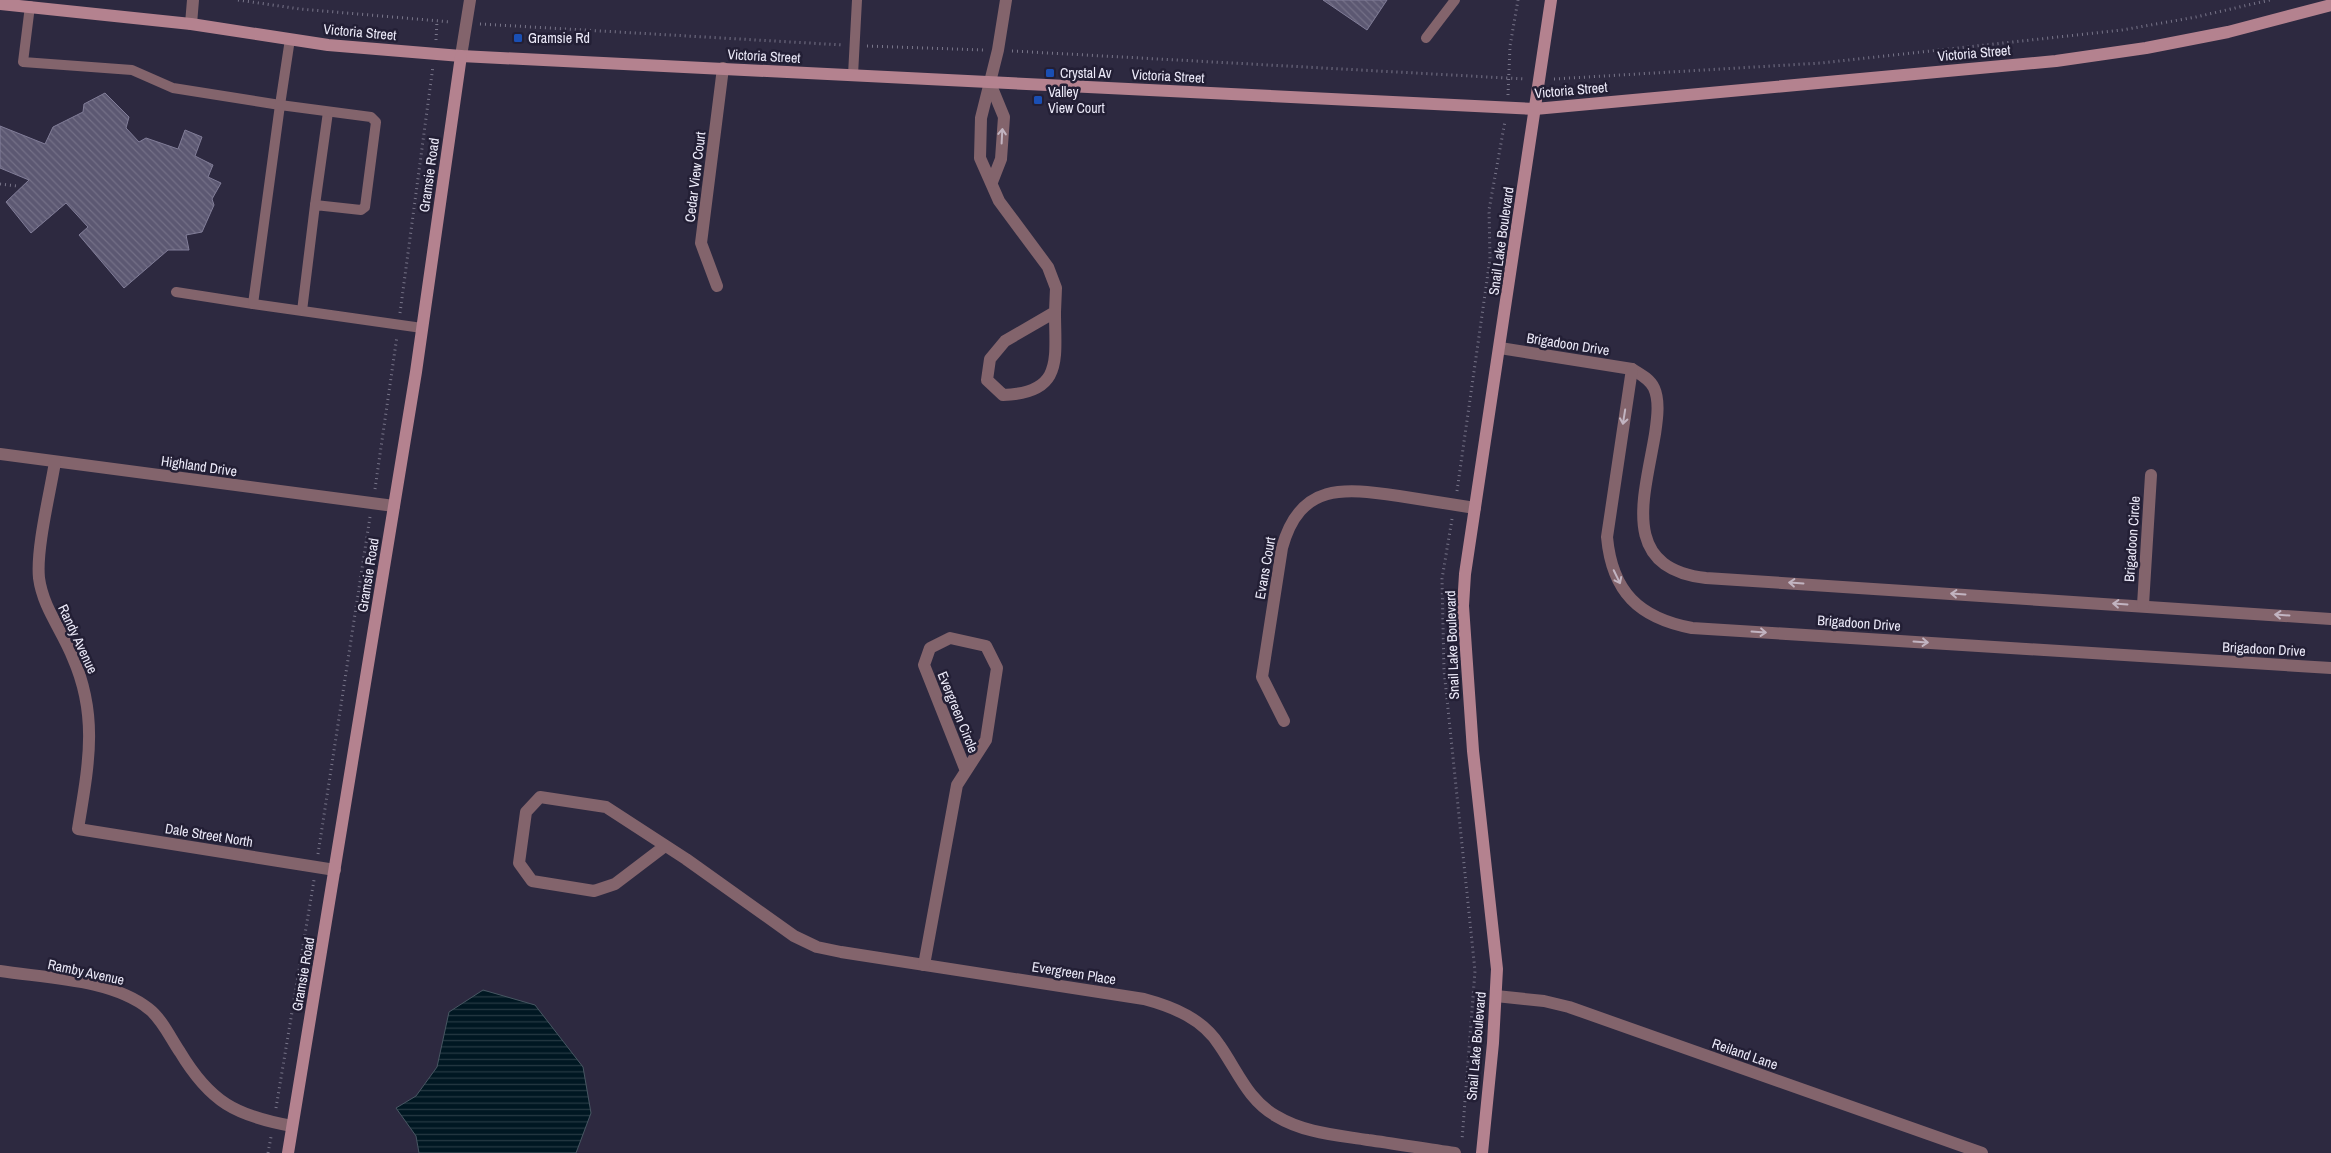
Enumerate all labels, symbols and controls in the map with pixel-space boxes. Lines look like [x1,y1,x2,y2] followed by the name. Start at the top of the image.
[323,20,397,44] street label: Victoria Street
[528,29,590,47] place label: Gramsie Rd
[512,32,524,44] marker: Gramsie Rd
[1937,41,2011,65] street label: Victoria Street
[727,45,801,67] street label: Victoria Street
[1060,64,1112,82] place label: Crystal Av
[1131,65,1205,87] street label: Victoria Street
[1044,67,1056,79] marker: Crystal Av
[1534,78,1608,102] street label: Victoria Street
[1048,83,1105,117] place label: Valley View Court
[1032,94,1044,106] marker: Valley View Court
[998,128,1007,144] one-way arrow
[681,131,709,223] street label: Cedar View Court
[415,137,443,213] street label: Gramsie Road
[1484,186,1518,296] street label: Snail Lake Boulevard
[1525,329,1611,359] street label: Brigadoon Drive
[1619,409,1629,425] one-way arrow
[160,452,238,480] street label: Highland Drive
[2120,495,2144,583] street label: Brigadoon Circle
[1251,535,1279,601] street label: Evans Court
[353,537,383,613] street label: Gramsie Road
[1613,569,1622,584] one-way arrow
[1788,579,1804,588] one-way arrow
[1950,589,1966,598] one-way arrow
[1441,590,1463,700] street label: Snail Lake Boulevard
[2113,599,2129,608] one-way arrow
[54,601,102,677] street label: Randy Avenue
[2275,610,2291,620] one-way arrow
[1817,611,1901,635] street label: Brigadoon Drive
[1751,627,1767,637] one-way arrow
[1913,638,1929,647] one-way arrow
[2222,638,2306,660] street label: Brigadoon Drive
[934,669,982,755] street label: Evergreen Circle
[164,819,254,851] street label: Dale Street North
[288,936,318,1012] street label: Gramsie Road
[46,955,126,989] street label: Ramby Avenue
[1031,957,1117,989] street label: Evergreen Place
[1462,991,1490,1101] street label: Snail Lake Boulevard
[1710,1034,1780,1074] street label: Reiland Lane

